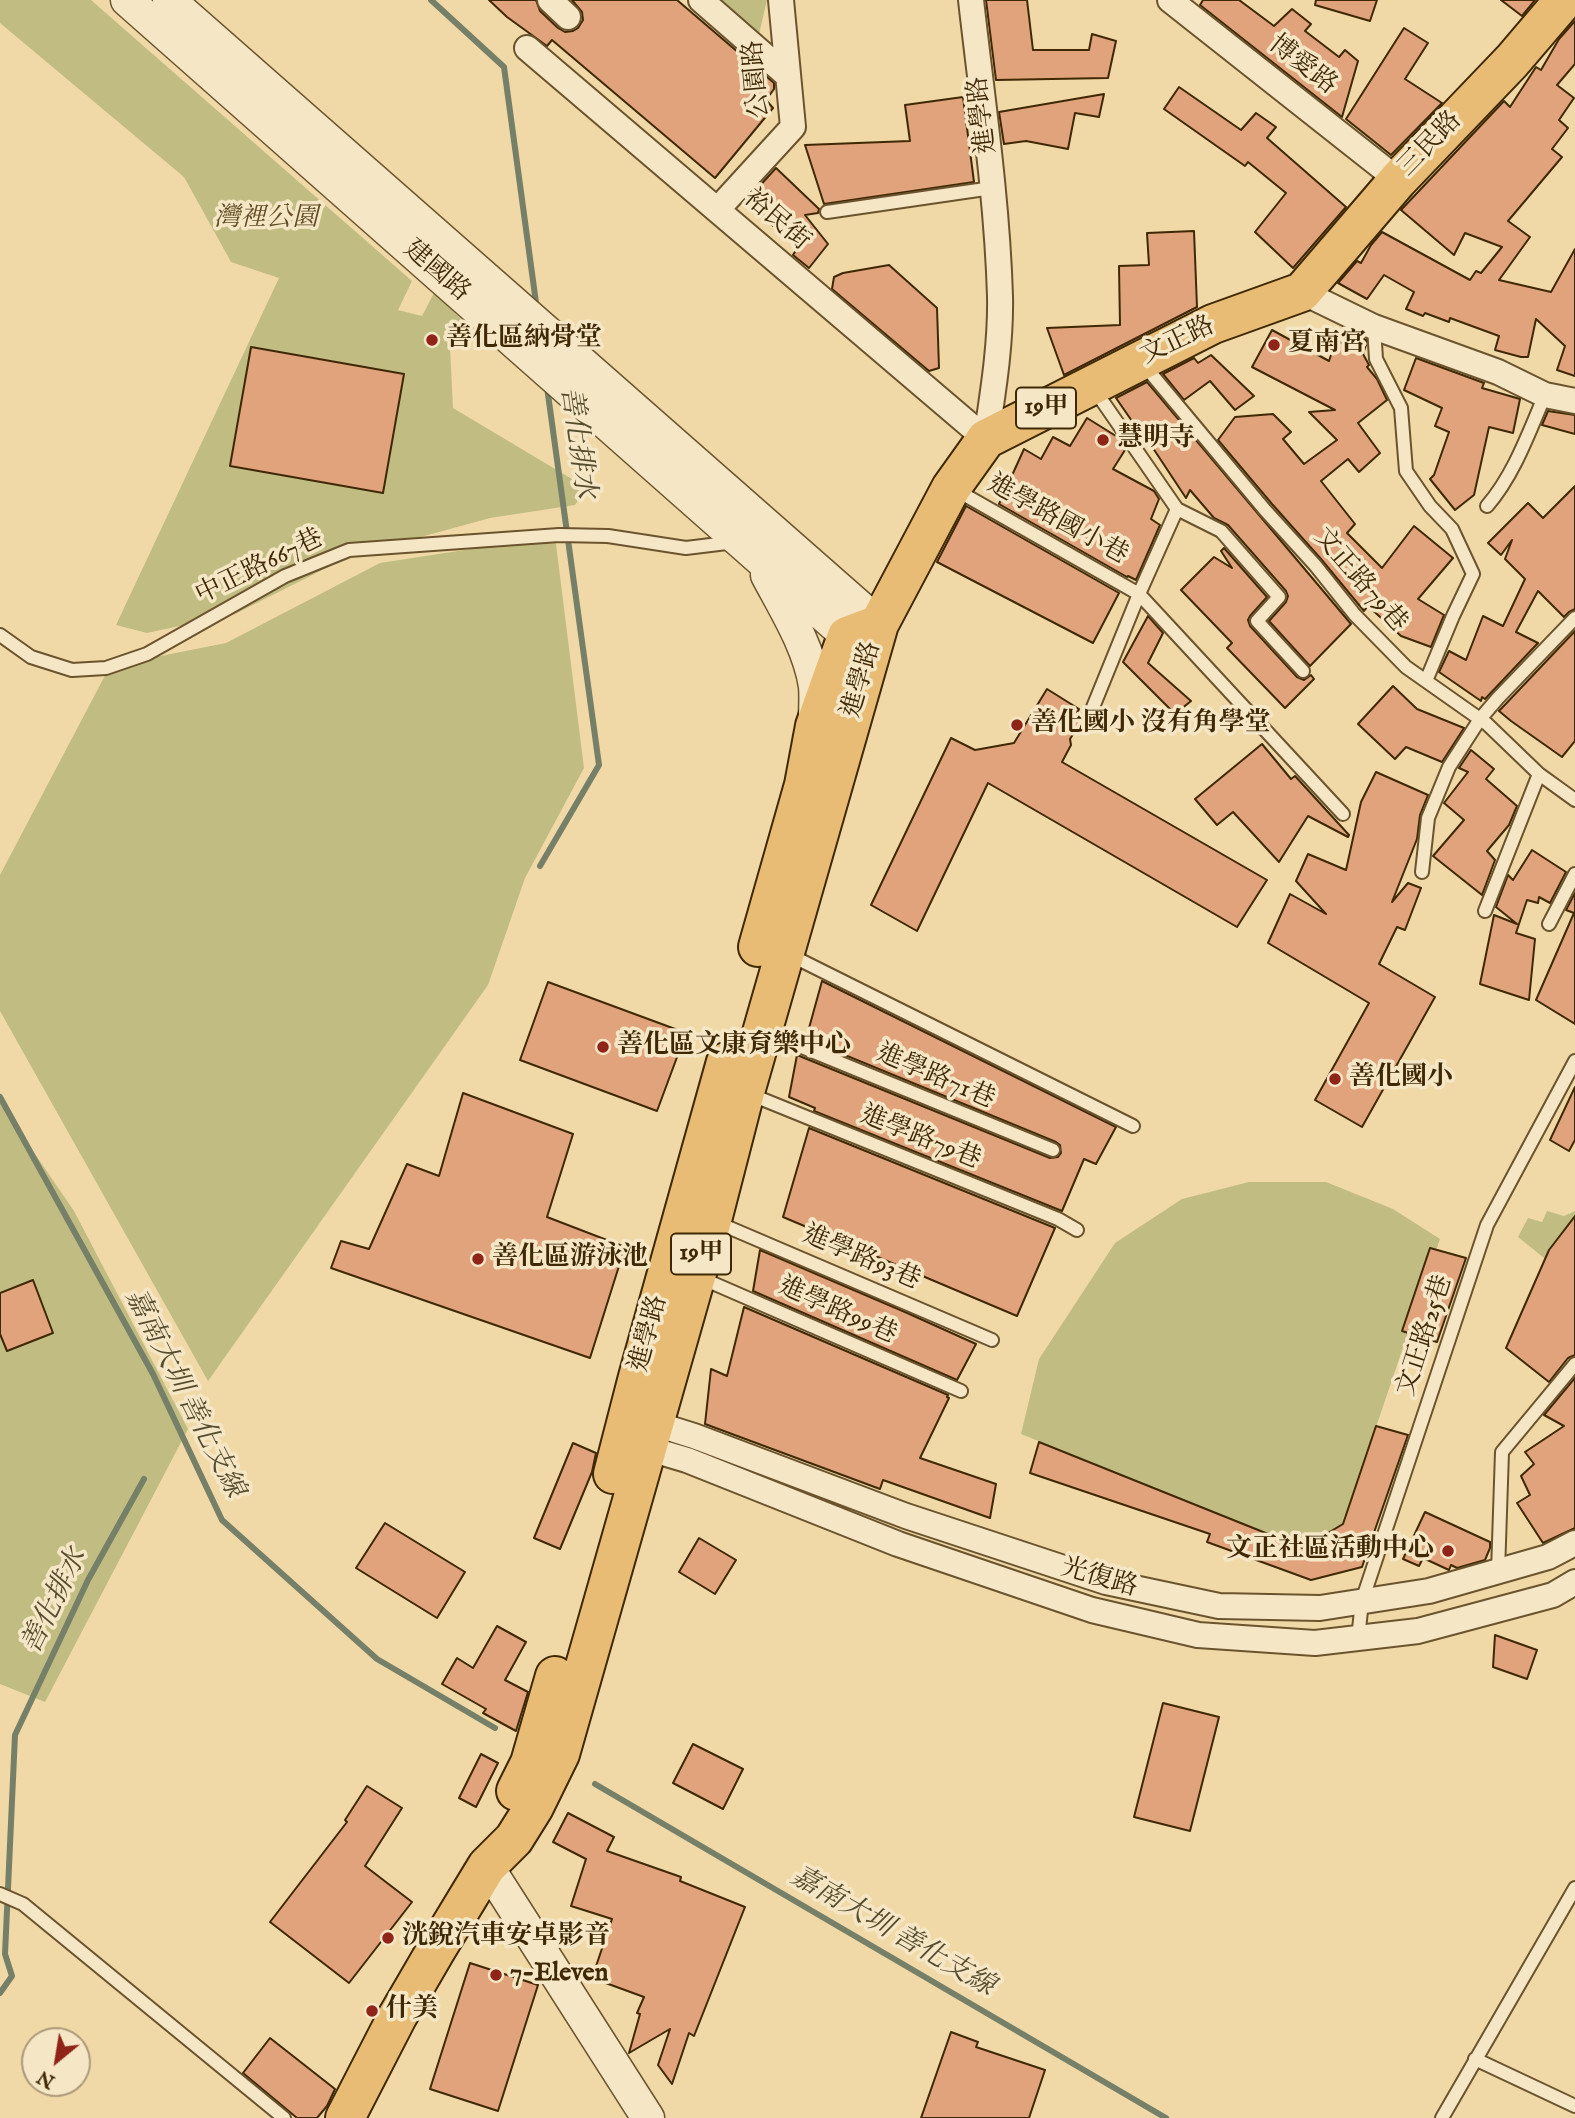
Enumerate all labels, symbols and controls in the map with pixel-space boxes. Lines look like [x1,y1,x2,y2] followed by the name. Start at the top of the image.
[1262,30,1342,102] street label: 博愛路
[739,39,777,119] street label: 公園路
[964,74,1004,156] street label: 進學路
[1393,106,1469,184] street label: 三民路
[736,184,816,258] street label: 裕民街
[214,204,318,236] park label: 灣裡公園
[396,235,476,309] street label: 建國路
[1136,311,1220,373] street label: 文正路
[446,324,602,356] place label: 善化區納骨堂
[1288,329,1366,361] place label: 夏南宮
[424,332,440,348] marker: 善化區納骨堂
[1266,337,1282,353] marker: 夏南宮
[552,385,600,501] water label: 善化排水
[1016,388,1076,428] road number: 19甲
[1117,424,1195,456] place label: 慧明寺
[1095,432,1111,448] marker: 慧明寺
[981,470,1133,572] street label: 進學路國小巷
[1305,523,1413,639] street label: 文正路79巷
[191,524,329,612] street label: 中正路667巷
[837,638,889,722] street label: 進學路
[1031,709,1271,741] place label: 善化國小 沒有角學堂
[1009,717,1025,733] marker: 善化國小 沒有角學堂
[617,1031,851,1063] place label: 善化區文康育樂中心
[595,1039,611,1055] marker: 善化區文康育樂中心
[871,1039,999,1117] street label: 進學路71巷
[1349,1063,1453,1095] place label: 善化國小
[1327,1071,1343,1087] marker: 善化國小
[855,1101,985,1177] street label: 進學路79巷
[797,1220,925,1298] street label: 進學路93巷
[671,1234,731,1274] road number: 19甲
[492,1243,648,1275] place label: 善化區游泳池
[470,1251,486,1267] marker: 善化區游泳池
[1392,1271,1460,1401] street label: 文正路25巷
[773,1272,901,1352] street label: 進學路99巷
[116,1284,250,1504] water label: 嘉南大圳 善化支線
[625,1292,675,1376] street label: 進學路
[1226,1535,1434,1567] place label: 文正社區活動中心
[1440,1543,1456,1559] marker: 文正社區活動中心
[16,1544,96,1660] water label: 善化排水
[1057,1553,1141,1605] street label: 光復路
[784,1861,1000,2005] water label: 嘉南大圳 善化支線
[402,1922,610,1954] place label: 洸銳汽車安卓影音
[380,1930,396,1946] marker: 洸銳汽車安卓影音
[510,1959,608,1991] place label: 7-Eleven
[488,1967,504,1983] marker: 7-Eleven
[386,1995,438,2027] place label: 什美
[364,2003,380,2019] marker: 什美
[21,2027,91,2097] north arrow
[33,2064,60,2093] text: N

